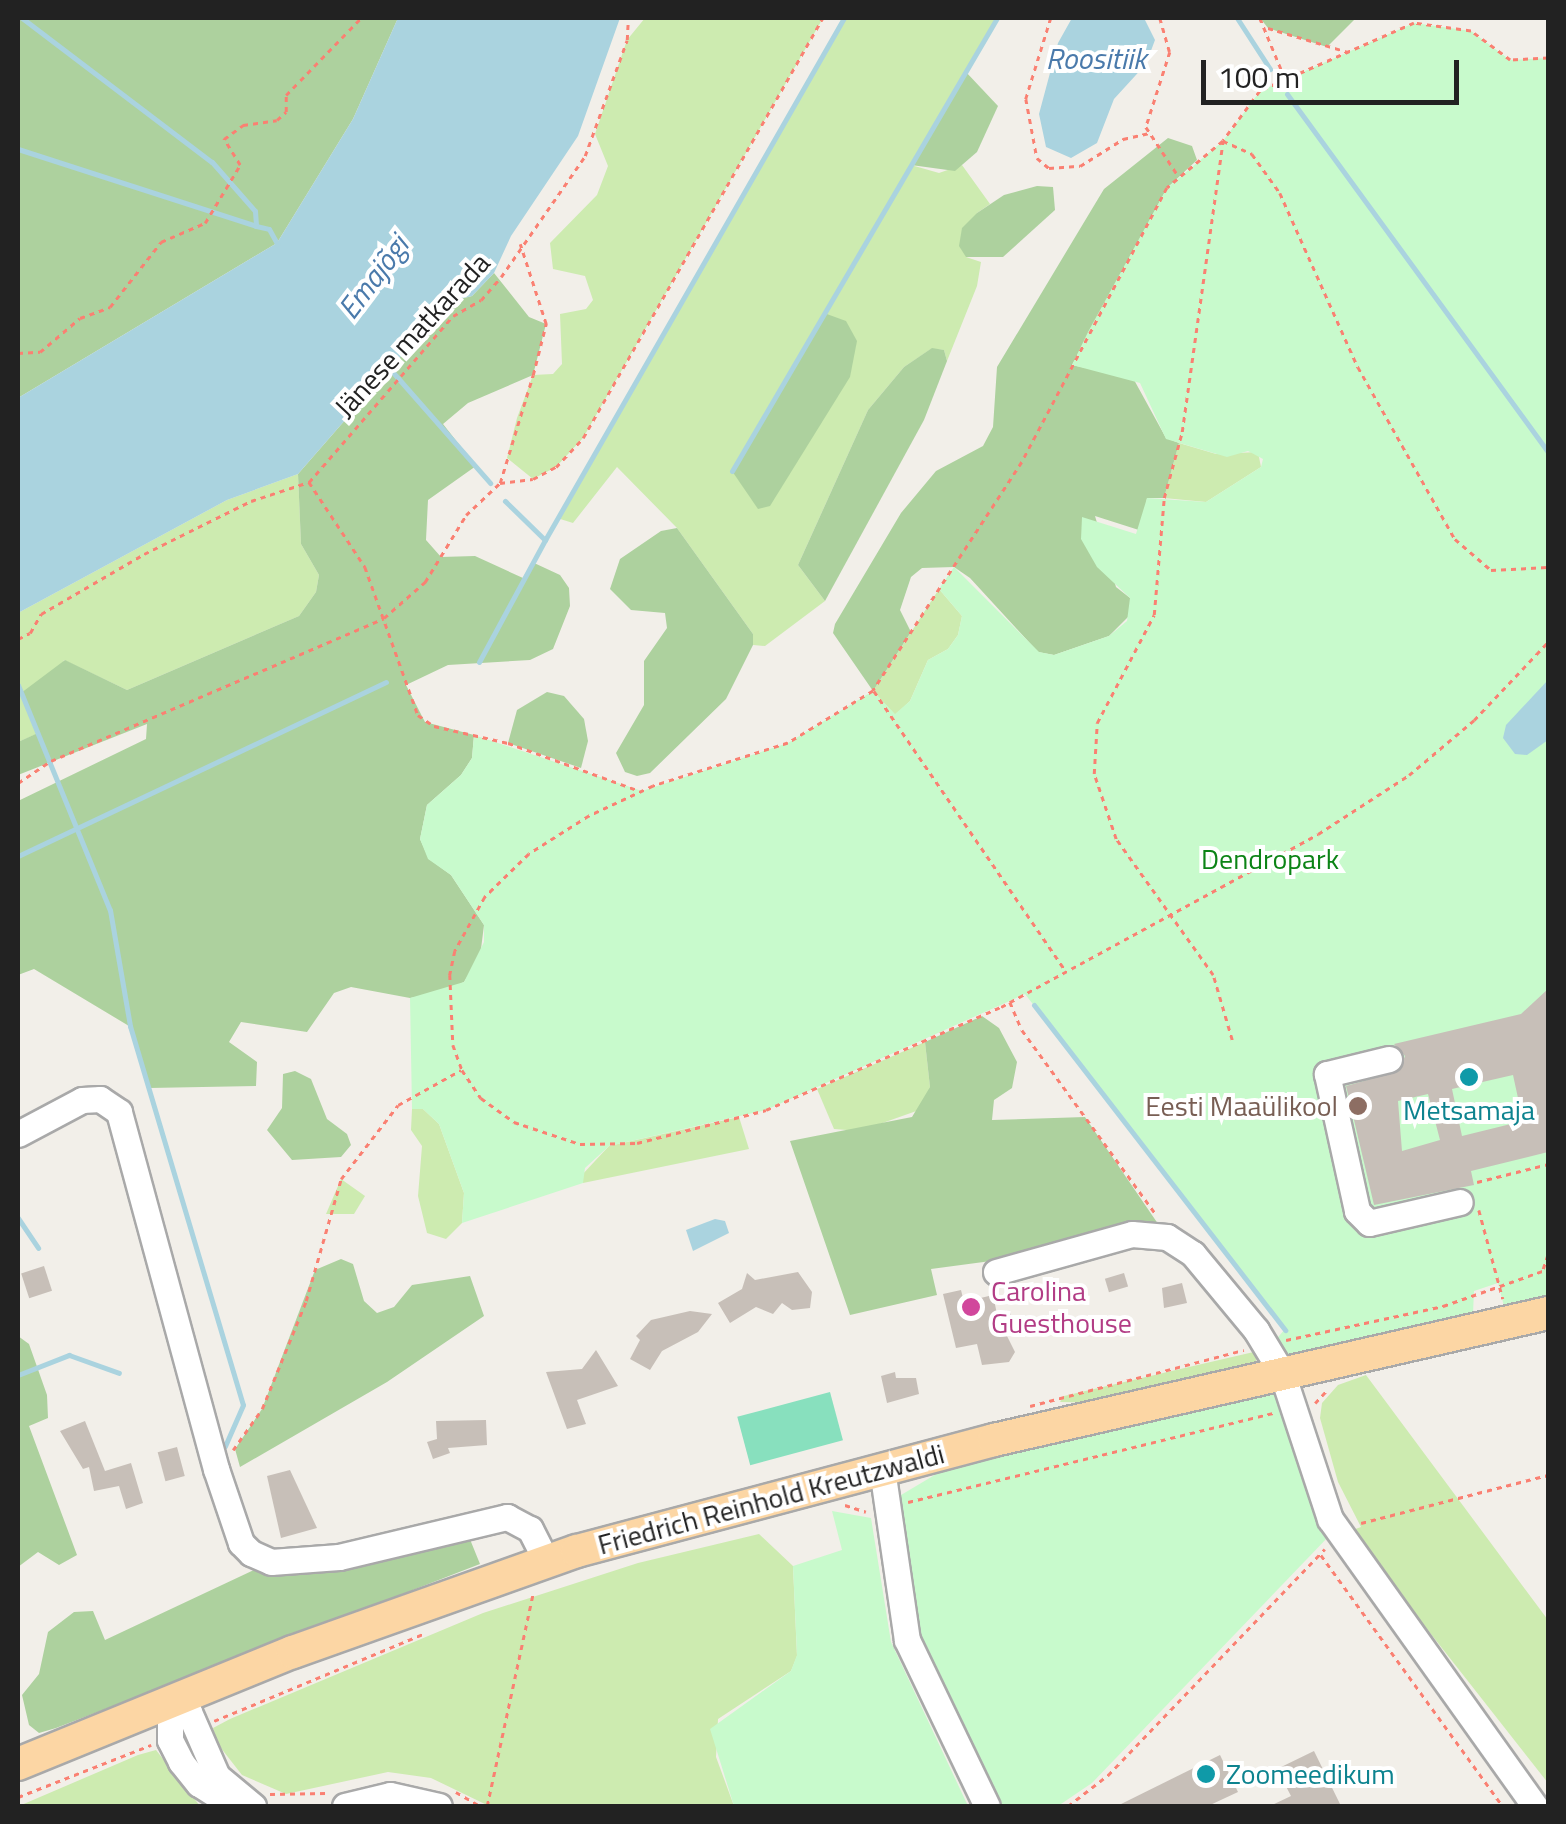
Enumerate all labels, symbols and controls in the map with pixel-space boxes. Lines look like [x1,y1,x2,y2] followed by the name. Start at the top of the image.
[1046,40,1146,76] water label: Roositiik
[1206,40,1464,102] scale bar
[1218,54,1300,100] text: 100 m
[330,228,416,326] water label: Emajõgi
[327,246,497,424] street label: Jänese matkarada
[1201,842,1339,876] park label: Dendropark
[1458,1066,1480,1088] marker: Metsamaja
[1145,1089,1338,1123] place label: Eesti Maaülikool
[1403,1093,1535,1127] place label: Metsamaja
[1347,1095,1369,1117] marker: Eesti Maaülikool
[991,1274,1132,1340] place label: Carolina Guesthouse
[960,1296,982,1318] marker: Carolina Guesthouse
[594,1437,948,1561] street label: Friedrich Reinhold Kreutzwaldi
[1226,1757,1395,1791] place label: Zoomeedikum
[1195,1763,1217,1785] marker: Zoomeedikum

